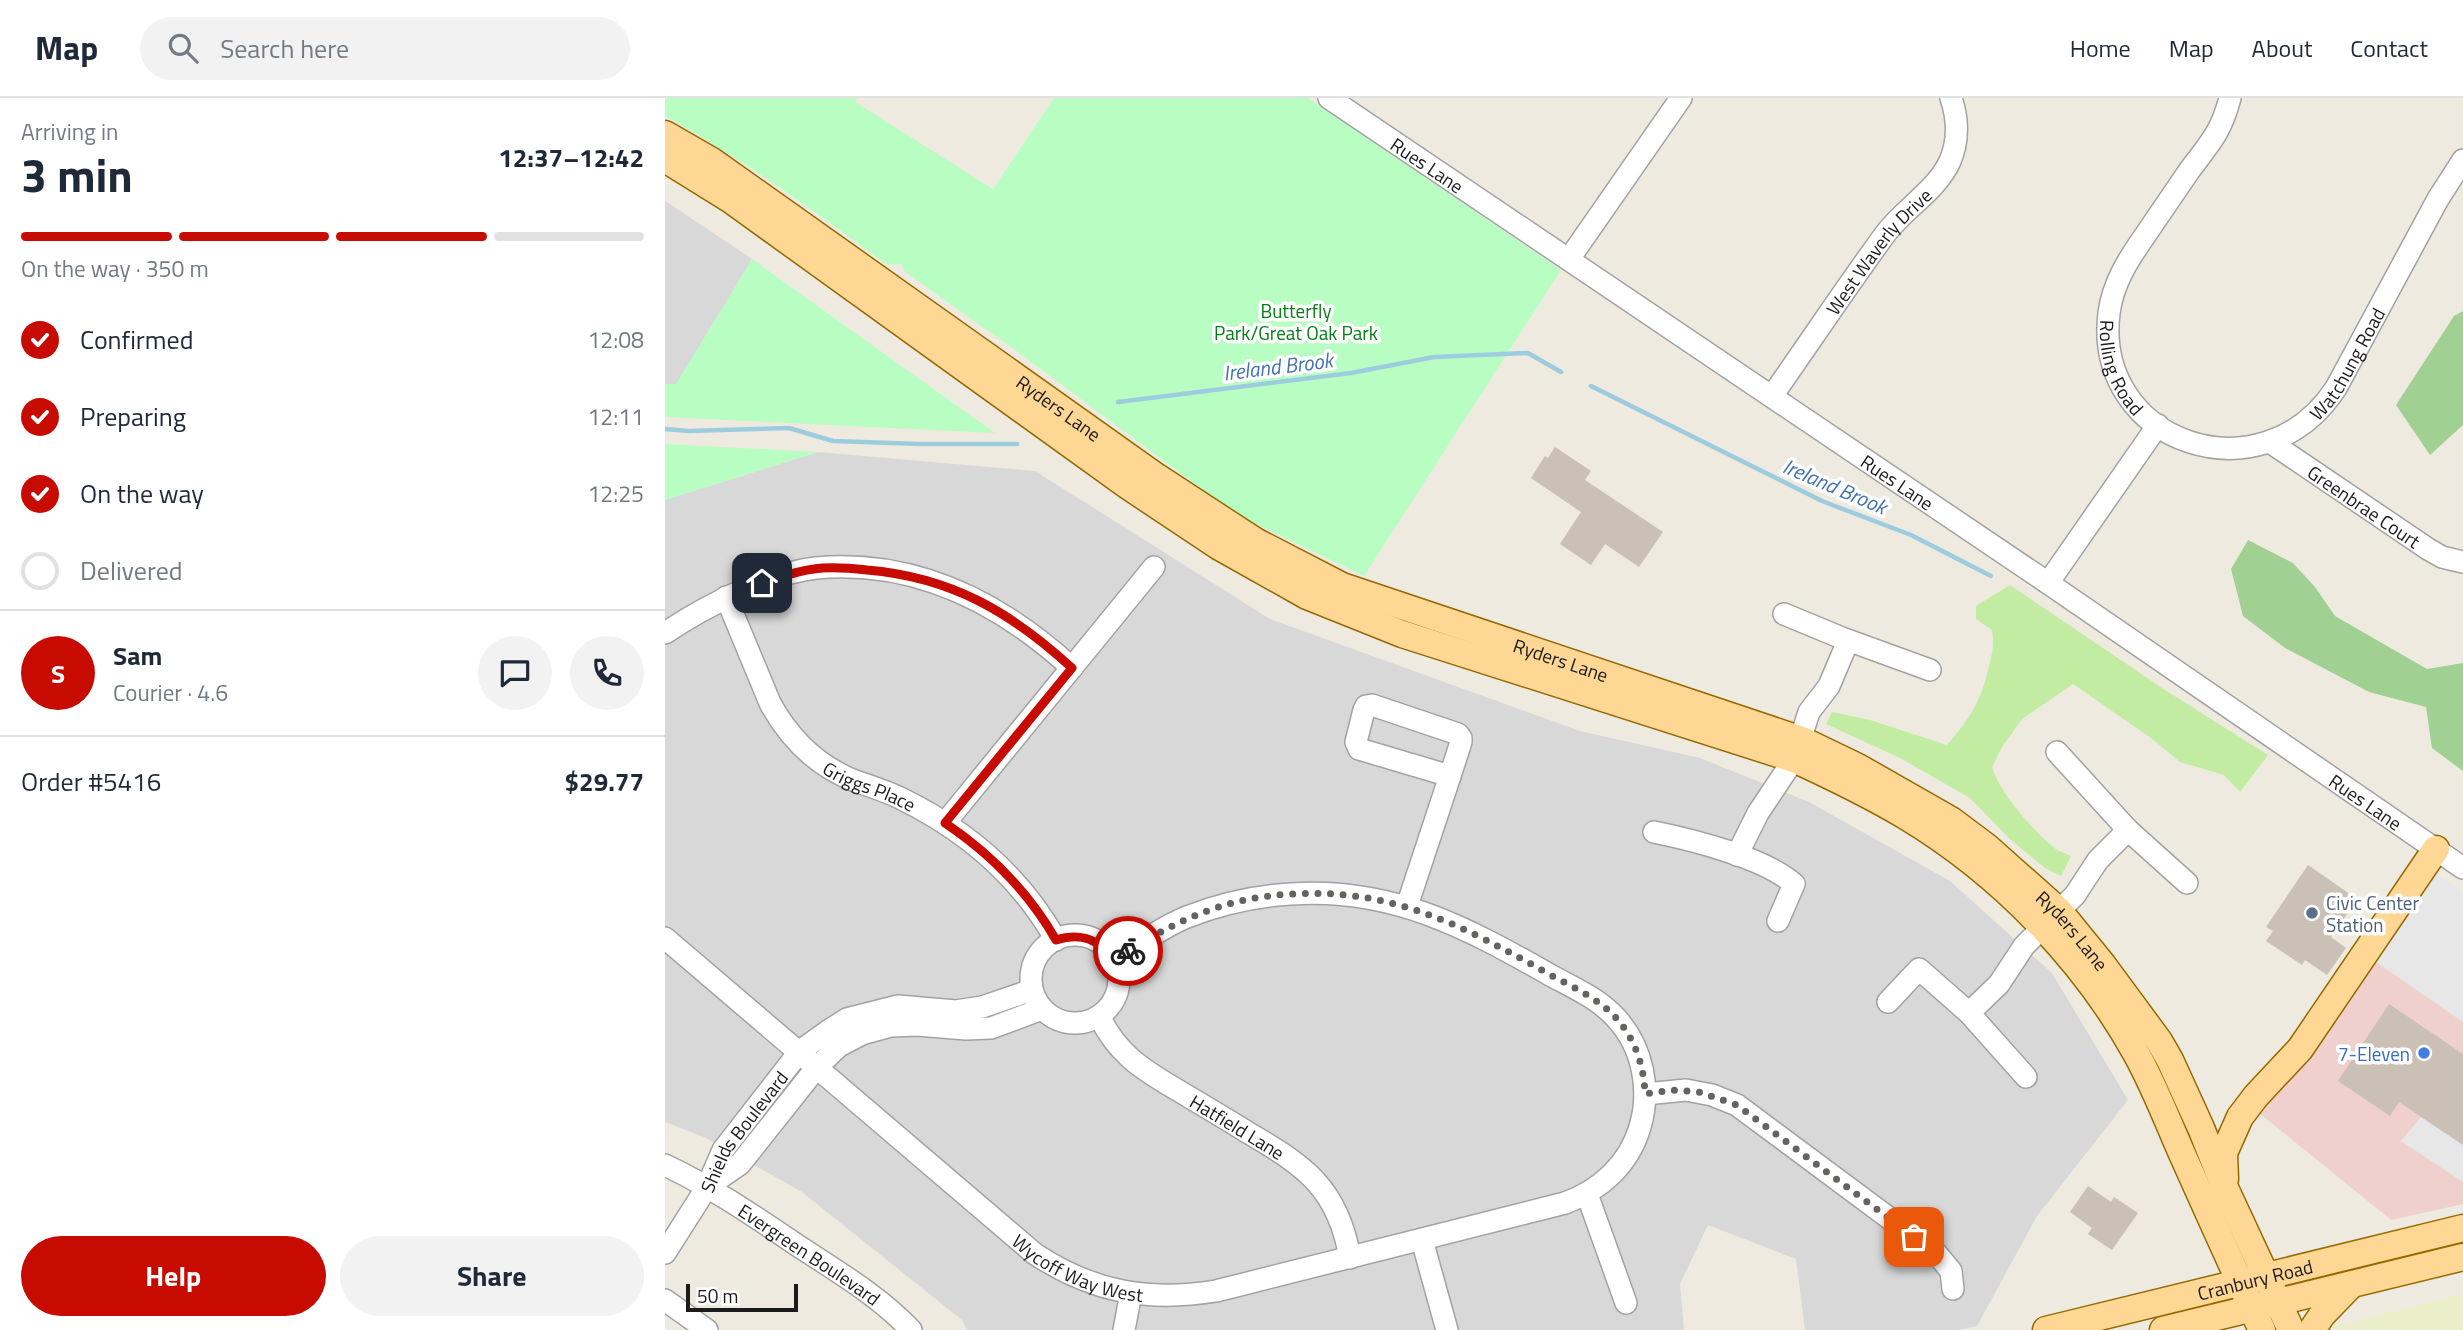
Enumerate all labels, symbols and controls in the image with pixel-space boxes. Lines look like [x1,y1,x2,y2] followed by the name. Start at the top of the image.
[140,17,630,80] search box
[35,23,98,73] text: Map
[164,29,202,67] icon: search
[220,29,349,68] text: Search here
[2070,30,2131,66] text: Home
[2169,30,2214,66] text: Map
[2252,30,2312,66] text: About
[2350,30,2428,66] text: Contact
[21,114,118,149] text: Arriving in
[1385,129,1470,200] street label: Rues Lane
[498,138,644,177] text: 12:37–12:42
[21,140,133,210] text: 3 min
[1818,181,1938,320] street label: West Waverly Drive
[21,251,209,286] text: On the way · 350 m
[1214,296,1378,347] park label: Butterfly Park/Great Oak Park
[2302,302,2391,426] street label: Watchung Road
[80,320,194,359] text: Confirmed
[2093,320,2151,421] street label: Rolling Road
[21,321,59,359] icon: check
[587,322,644,357] text: 12:08
[1221,343,1337,389] water label: Ireland Brook
[1011,367,1108,448] street label: Ryders Lane
[80,397,186,436] text: Preparing
[21,398,59,436] icon: check
[587,399,644,434] text: 12:11
[1855,446,1940,517] street label: Rues Lane
[1778,450,1894,523] water label: Ireland Brook
[2302,457,2427,555] street label: Greenbrae Court
[80,474,204,513] text: On the way
[21,475,59,513] icon: check
[587,476,644,511] text: 12:25
[80,551,183,590] text: Delivered
[732,553,792,613] pin
[743,564,781,602] icon: home
[1510,630,1612,689] street label: Ryders Lane
[113,636,162,675] text: Sam
[478,636,552,710] button: chat
[570,636,644,710] button: phone
[51,654,65,693] text: S
[113,675,228,710] text: Courier · 4.6
[818,753,921,818] street label: Griggs Place
[21,762,161,801] text: Order #5416
[565,762,644,801] text: $29.77
[2324,766,2408,837] street label: Rues Lane
[2030,883,2116,976] street label: Ryders Lane
[2326,888,2419,939] place label: Civic Center Station
[2304,905,2320,921] marker: Civic Center Station
[1093,916,1163,986] courier
[1109,932,1147,970] icon: bike
[2338,1039,2410,1068] place label: 7-Eleven
[2416,1045,2432,1061] marker: 7-Eleven
[692,1064,794,1197] street label: Shields Boulevard
[1185,1086,1291,1166] street label: Hatfield Lane
[733,1196,887,1312] street label: Evergreen Boulevard
[1884,1207,1944,1267] pin
[1895,1218,1933,1256] icon: bag
[1006,1226,1145,1309] street label: Wycoff Way West
[21,1236,326,1316] button: Help
[340,1236,644,1316] button: Share
[2194,1251,2316,1307] street label: Cranbury Road
[686,1281,798,1313] scale bar
[697,1281,738,1310] text: 50 m

